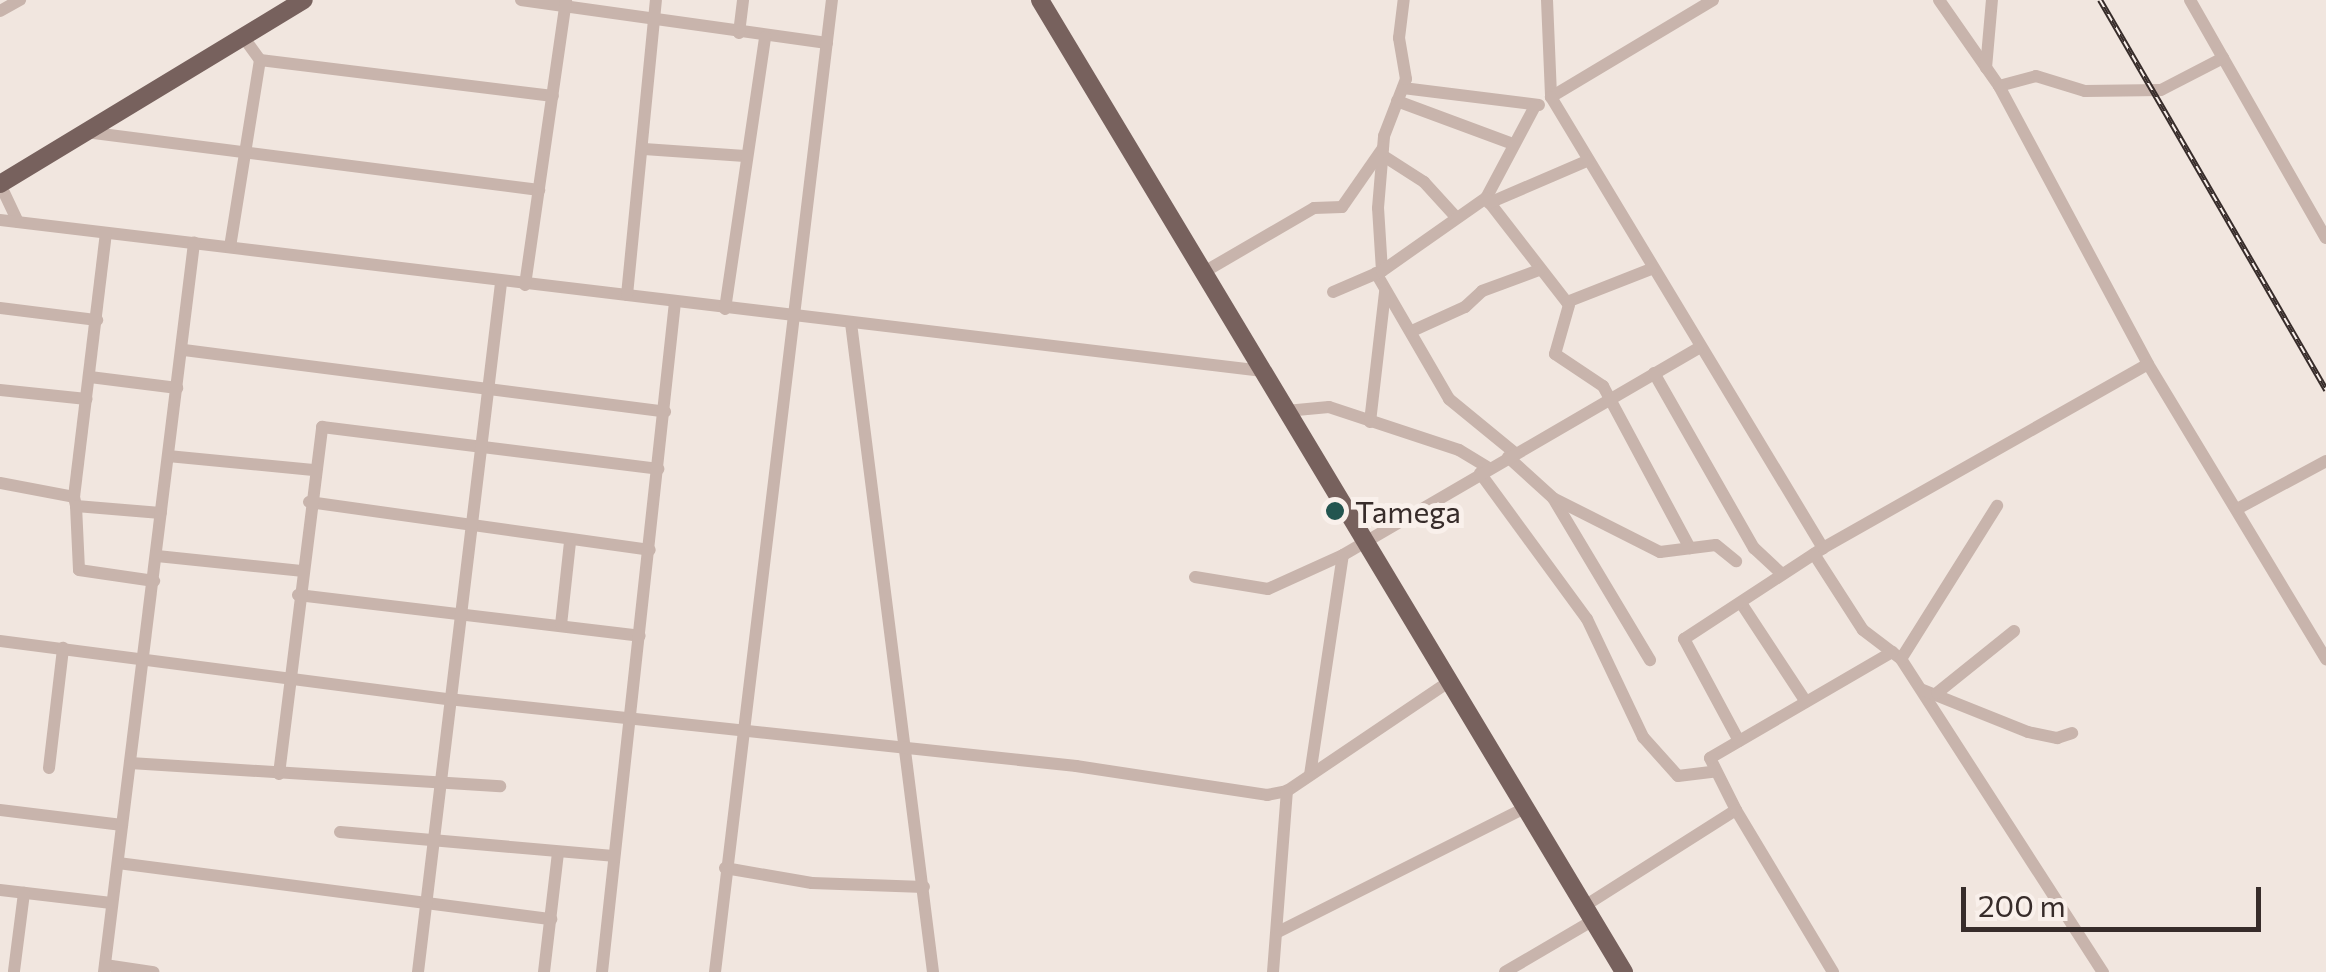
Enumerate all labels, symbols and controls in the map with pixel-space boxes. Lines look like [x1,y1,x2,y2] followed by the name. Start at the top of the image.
[1355,493,1461,529] place label: Tamega
[1324,500,1346,522] marker: Tamega
[1966,867,2266,929] scale bar
[1978,886,2066,923] text: 200 m

